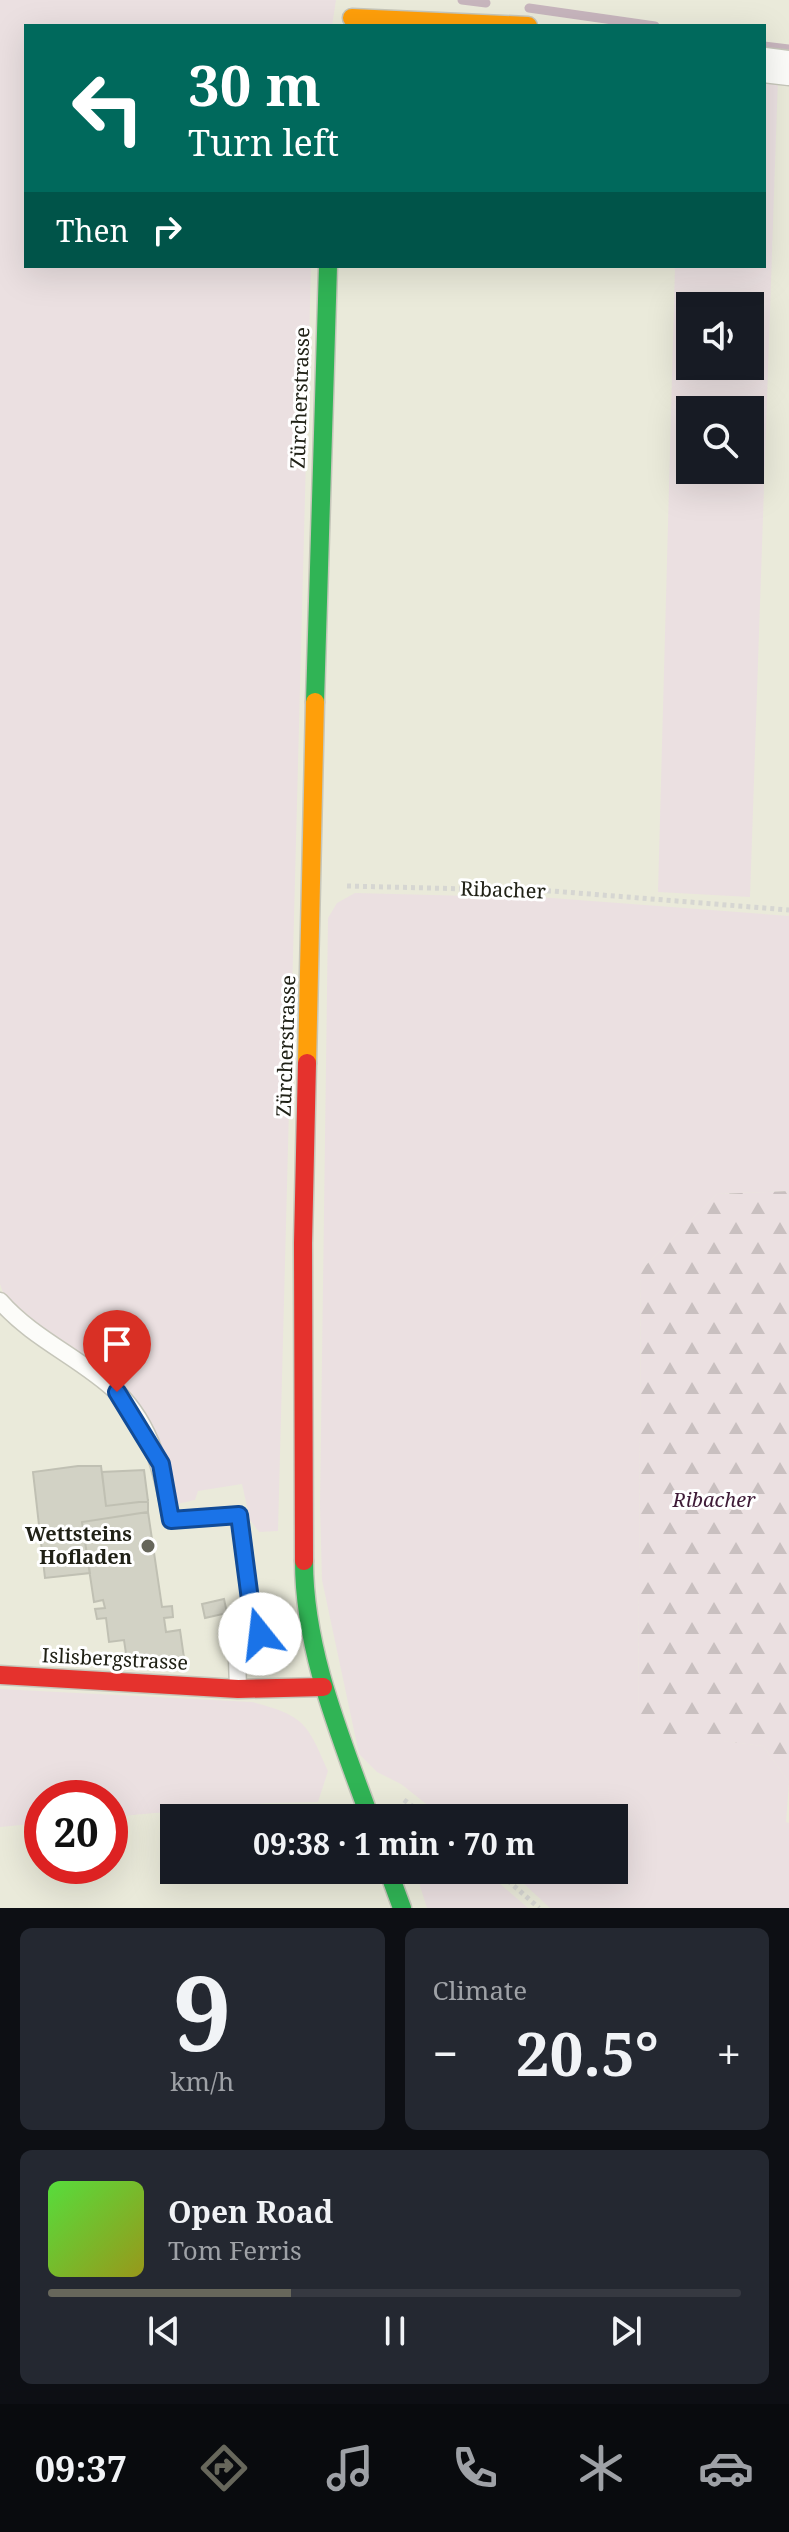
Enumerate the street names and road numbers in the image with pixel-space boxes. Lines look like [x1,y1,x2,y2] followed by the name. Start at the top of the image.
[284,327,315,469] street label: Zürcherstrasse
[460,875,547,905] street label: Ribacher
[270,975,301,1117] street label: Zürcherstrasse
[41,1641,189,1676] street label: Islisbergstrasse

